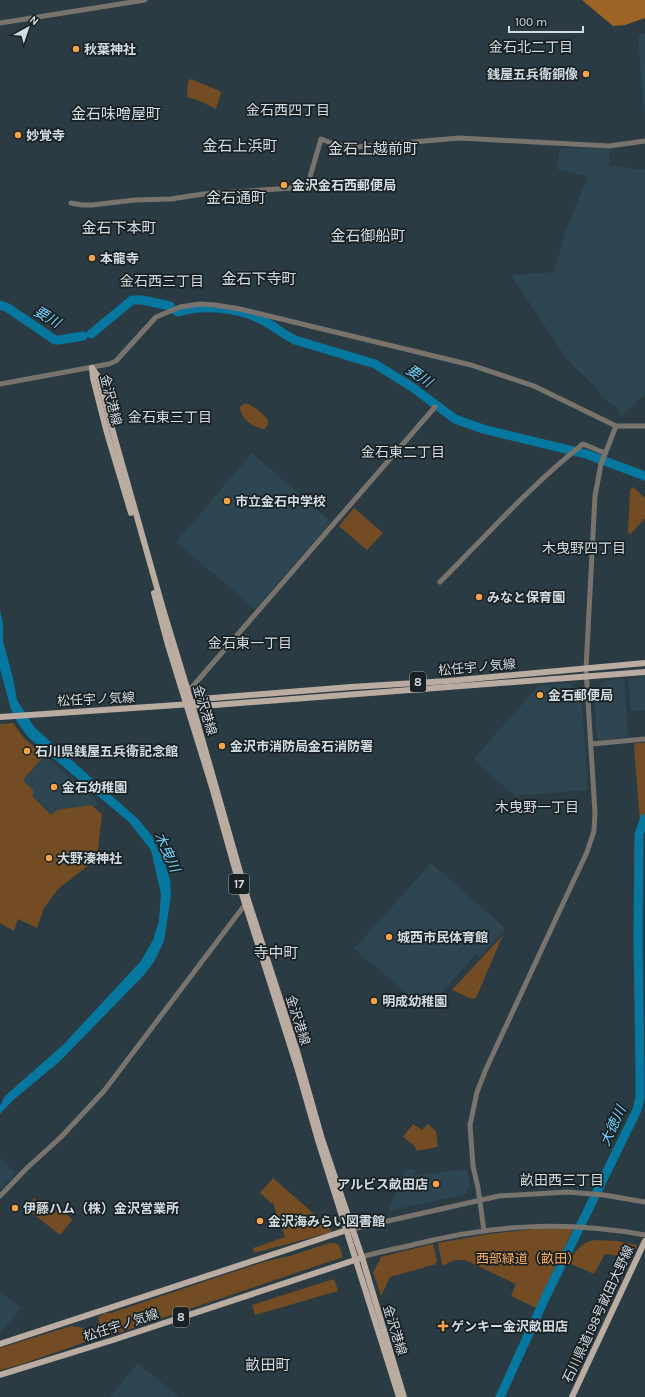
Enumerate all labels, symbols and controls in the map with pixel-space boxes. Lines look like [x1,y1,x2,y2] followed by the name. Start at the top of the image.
[8,8,48,48] north arrow
[509,8,583,34] scale bar
[27,13,41,28] text: N
[515,15,547,29] text: 100 m
[489,39,573,56] district label: 金石北二丁目
[84,42,136,57] place label: 秋葉神社
[71,44,81,54] marker: 秋葉神社
[487,67,578,82] place label: 銭屋五兵衛銅像
[581,69,591,79] marker: 銭屋五兵衛銅像
[246,102,330,119] district label: 金石西四丁目
[71,105,161,123] district label: 金石味噌屋町
[26,128,65,143] place label: 妙覚寺
[13,130,23,140] marker: 妙覚寺
[202,137,278,155] district label: 金石上浜町
[328,140,418,158] district label: 金石上越前町
[292,178,396,193] place label: 金沢金石西郵便局
[279,180,289,190] marker: 金沢金石西郵便局
[206,189,266,207] district label: 金石通町
[81,219,157,237] district label: 金石下本町
[330,227,406,245] district label: 金石御船町
[100,251,139,266] place label: 本龍寺
[87,253,97,263] marker: 本龍寺
[221,270,297,288] district label: 金石下寺町
[120,273,204,290] district label: 金石西三丁目
[31,303,65,332] water label: 要川
[403,361,437,392] water label: 要川
[97,373,125,427] street label: 金沢港線
[128,409,212,426] district label: 金石東三丁目
[361,444,445,461] district label: 金石東二丁目
[235,494,326,509] place label: 市立金石中学校
[222,496,232,506] marker: 市立金石中学校
[542,540,626,557] district label: 木曳野四丁目
[487,590,565,605] place label: みなと保育園
[474,592,484,602] marker: みなと保育園
[208,635,292,652] district label: 金石東一丁目
[437,656,517,678] street label: 松任宇ノ気線
[410,672,426,692] road number: 8
[190,683,220,737] street label: 金沢港線
[548,688,613,703] place label: 金石郵便局
[57,689,135,709] street label: 松任宇ノ気線
[535,690,545,700] marker: 金石郵便局
[230,739,373,754] place label: 金沢市消防局金石消防署
[217,741,227,751] marker: 金沢市消防局金石消防署
[35,744,178,759] place label: 石川県銭屋五兵衛記念館
[22,746,32,756] marker: 石川県銭屋五兵衛記念館
[62,780,127,795] place label: 金石幼稚園
[49,782,59,792] marker: 金石幼稚園
[495,799,579,816] district label: 木曳野一丁目
[151,829,184,876] water label: 木曳川
[57,851,122,866] place label: 大野湊神社
[44,853,54,863] marker: 大野湊神社
[229,874,249,894] road number: 17
[397,930,488,945] place label: 城西市民体育館
[384,932,394,942] marker: 城西市民体育館
[253,944,299,962] district label: 寺中町
[283,993,313,1047] street label: 金沢港線
[382,994,447,1009] place label: 明成幼稚園
[369,996,379,1006] marker: 明成幼稚園
[596,1102,630,1149] water label: 大徳川
[520,1172,604,1189] district label: 畝田西三丁目
[337,1177,428,1192] place label: アルビス畝田店
[431,1179,441,1189] marker: アルビス畝田店
[23,1201,179,1216] place label: 伊藤ハム（株）金沢営業所
[10,1203,20,1213] marker: 伊藤ハム（株）金沢営業所
[268,1214,385,1229] place label: 金沢海みらい図書館
[255,1216,265,1226] marker: 金沢海みらい図書館
[560,1243,636,1385] street label: 石川県道198号畝田大野線
[476,1251,580,1266] park label: 西部緑道（畝田）
[380,1303,410,1357] street label: 金沢港線
[82,1306,160,1344] street label: 松任宇ノ気線
[173,1307,189,1327] road number: 8
[451,1319,568,1334] place label: ゲンキー金沢畝田店
[438,1321,448,1331] marker: ゲンキー金沢畝田店
[245,1356,291,1374] district label: 畝田町

